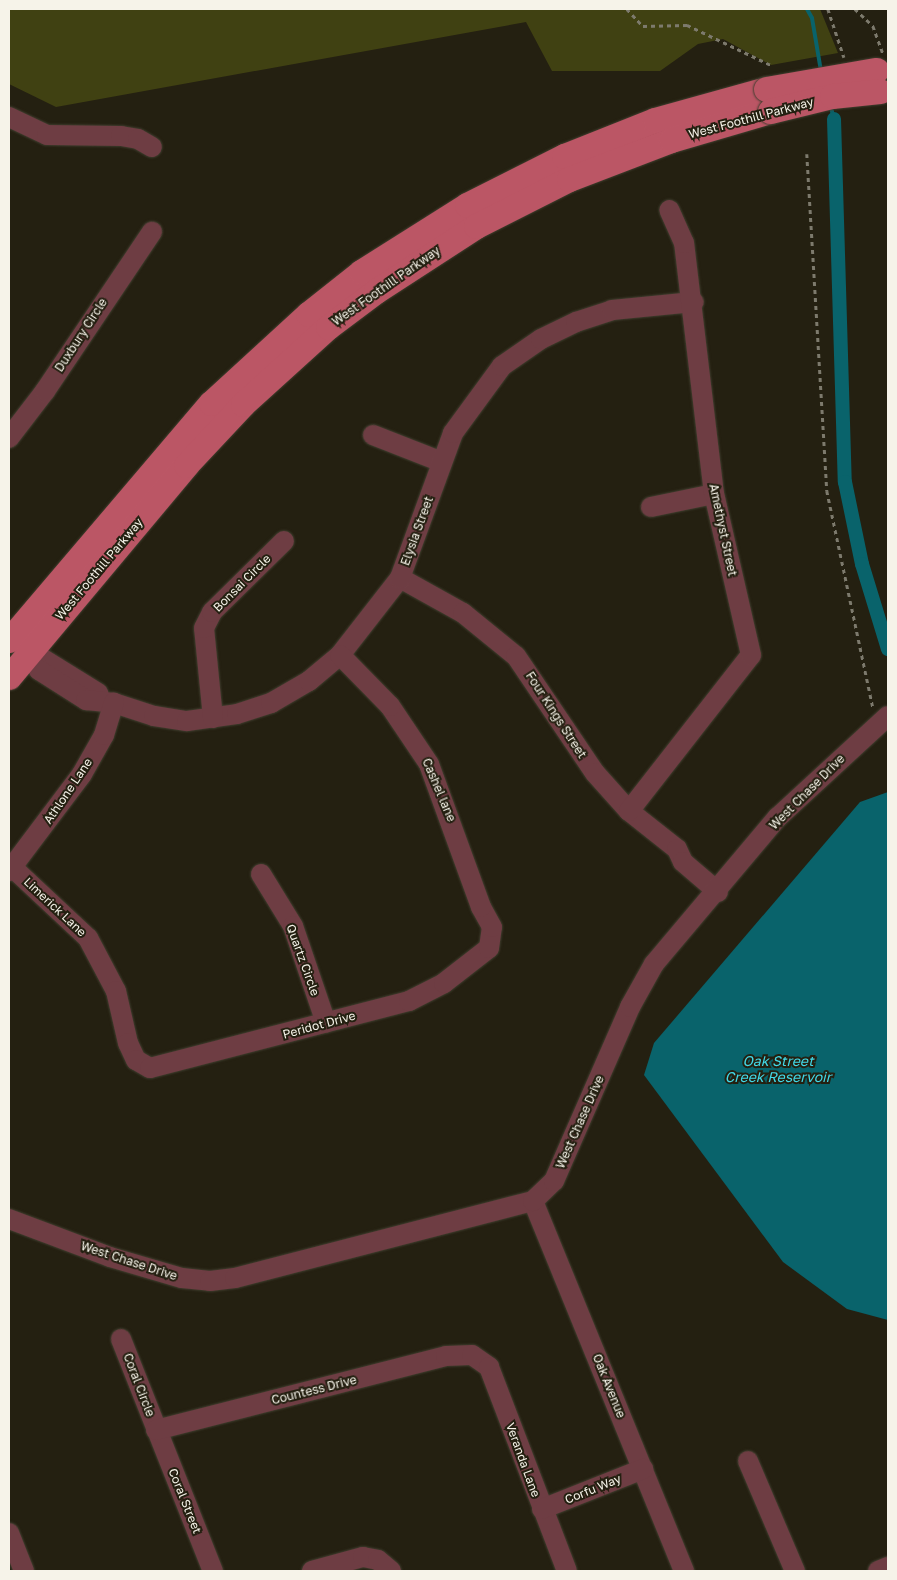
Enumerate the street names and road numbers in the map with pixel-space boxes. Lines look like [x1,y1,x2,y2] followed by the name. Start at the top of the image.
[687,94,815,142] street label: West Foothill Parkway
[329,243,443,329] street label: West Foothill Parkway
[52,296,110,374] street label: Duxbury Circle
[706,483,740,577] street label: Amethyst Street
[398,494,436,568] street label: Elysia Street
[52,515,146,623] street label: West Foothill Parkway
[210,551,274,615] street label: Bonsai Circle
[523,669,589,761] street label: Four Kings Street
[766,751,848,833] street label: West Chase Drive
[41,755,95,827] street label: Athlone Lane
[419,756,459,824] street label: Cashel lane
[21,874,89,940] street label: Limerick Lane
[283,922,323,998] street label: Quartz Circle
[281,1008,357,1042] street label: Peridot Drive
[553,1073,607,1171] street label: West Chase Drive
[79,1239,179,1283] street label: West Chase Drive
[120,1351,158,1419] street label: Coral Circle
[590,1352,628,1420] street label: Oak Avenue
[270,1372,358,1408] street label: Countess Drive
[503,1421,543,1499] street label: Veranda Lane
[165,1466,205,1536] street label: Coral Street
[563,1471,623,1507] street label: Corfu Way

